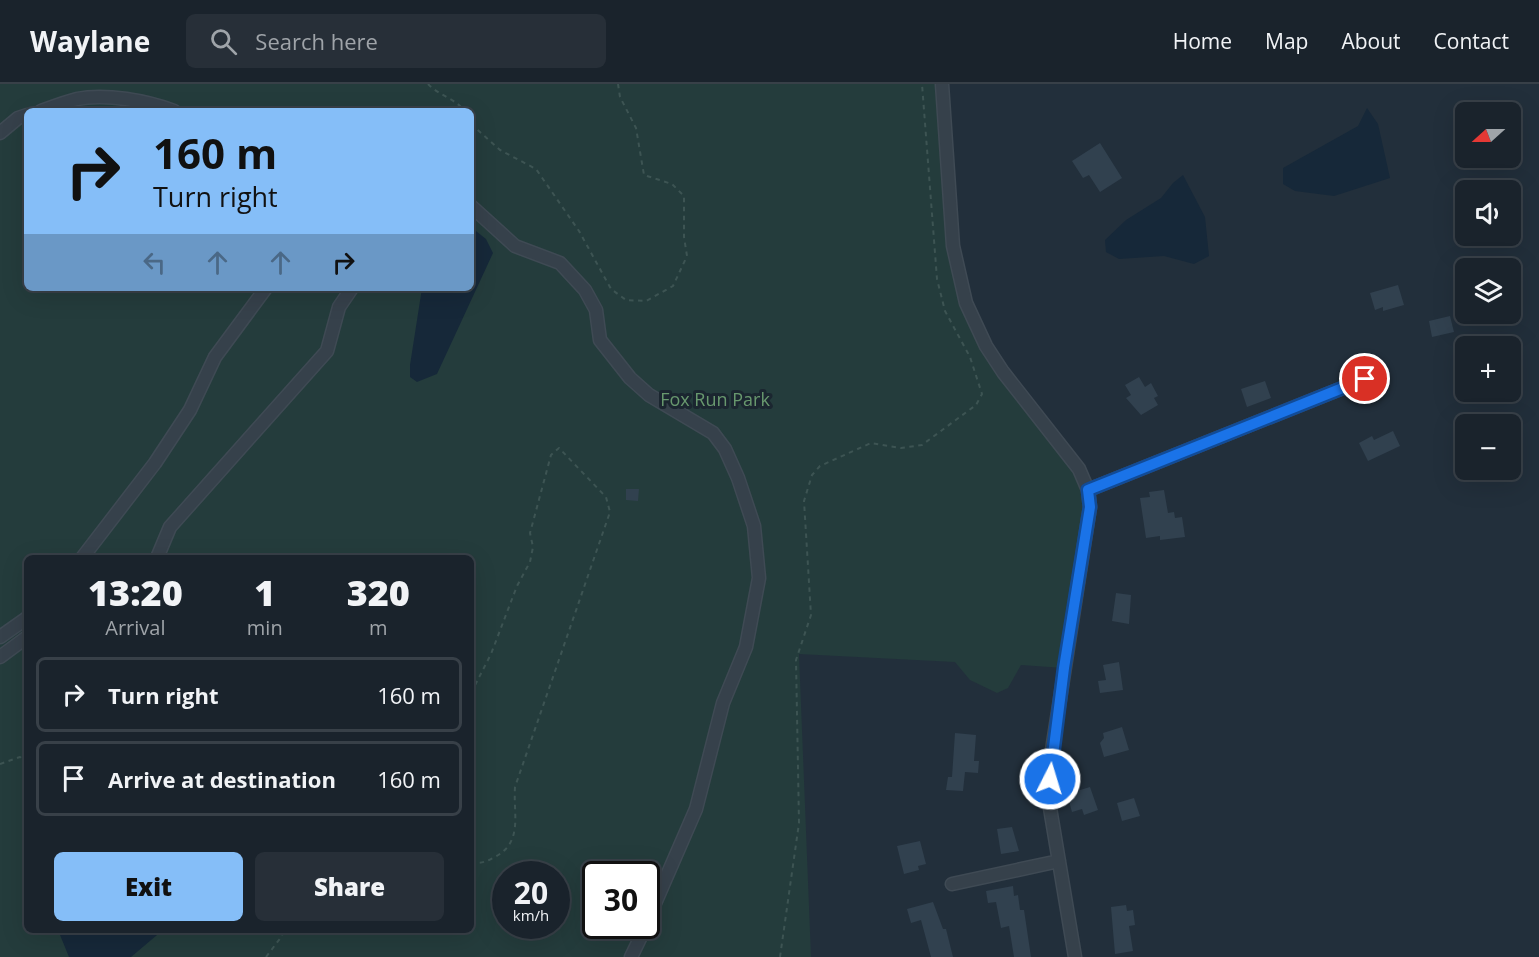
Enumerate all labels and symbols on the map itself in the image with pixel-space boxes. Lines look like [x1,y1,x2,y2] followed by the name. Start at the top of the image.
[1455,102,1521,168] north arrow
[1339,353,1390,404] pin
[660,387,770,411] park label: Fox Run Park
[1018,747,1082,811] position arrow
[582,861,660,939] speed limit sign: 30

